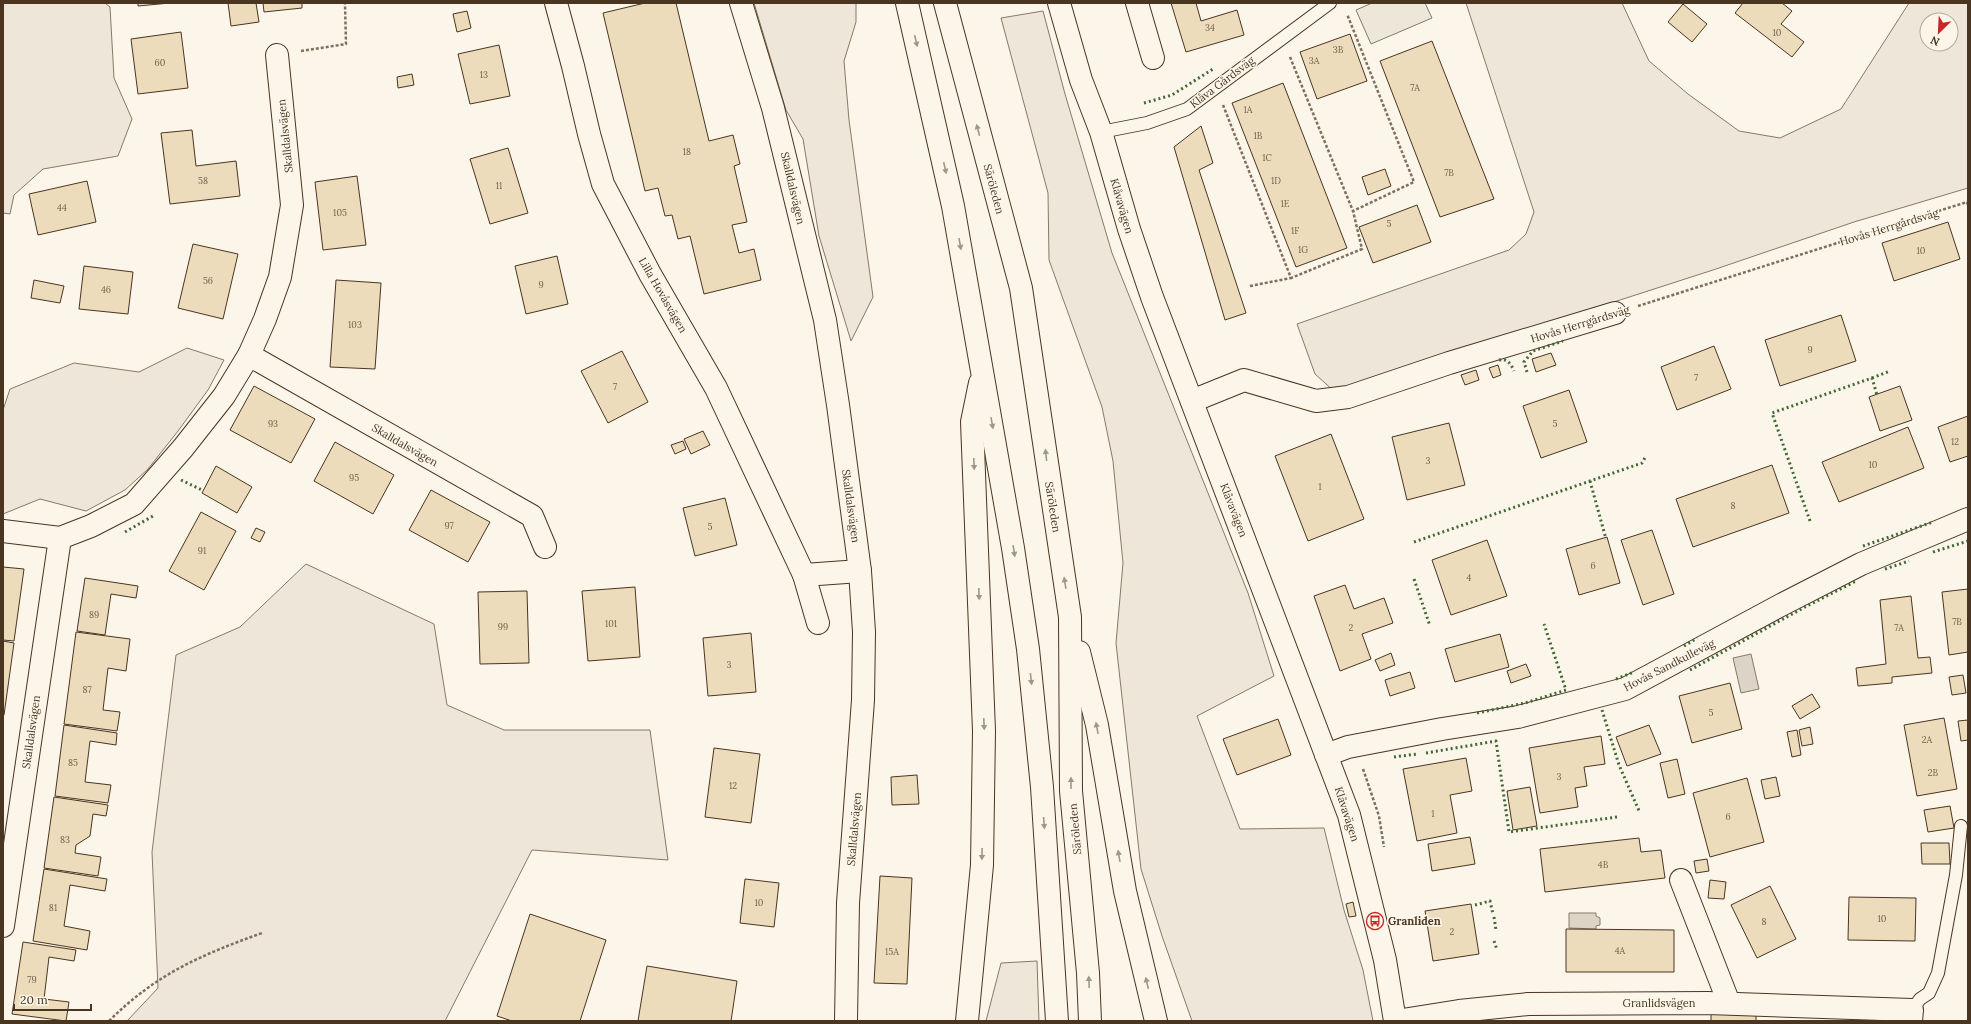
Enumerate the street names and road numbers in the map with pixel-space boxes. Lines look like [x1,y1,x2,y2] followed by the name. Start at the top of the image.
[1187,52,1258,111] street label: Klåva Gårdsväg
[274,98,296,173] street label: Skalldalsvägen
[778,150,808,226] street label: Skalldalsvägen
[981,162,1007,216] street label: Säröleden
[1107,177,1137,236] street label: Klåvavägen
[1838,205,1941,249] street label: Hovås Herrgårdsväg
[636,255,690,335] street label: Lilla Hovåsvägen
[1529,302,1632,346] street label: Hovås Herrgårdsväg
[369,420,441,470] street label: Skalldalsvägen
[839,468,863,544] street label: Skalldalsvägen
[1042,481,1064,534] street label: Säröleden
[1217,481,1251,539] street label: Klåvavägen
[1621,636,1718,694] street label: Hovås Sandkulleväg
[19,694,43,770] street label: Skalldalsvägen
[1332,785,1363,843] street label: Klåvavägen
[844,791,864,866] street label: Skalldalsvägen
[1066,803,1084,855] street label: Säröleden
[1623,996,1696,1010] street label: Granlidsvägen

